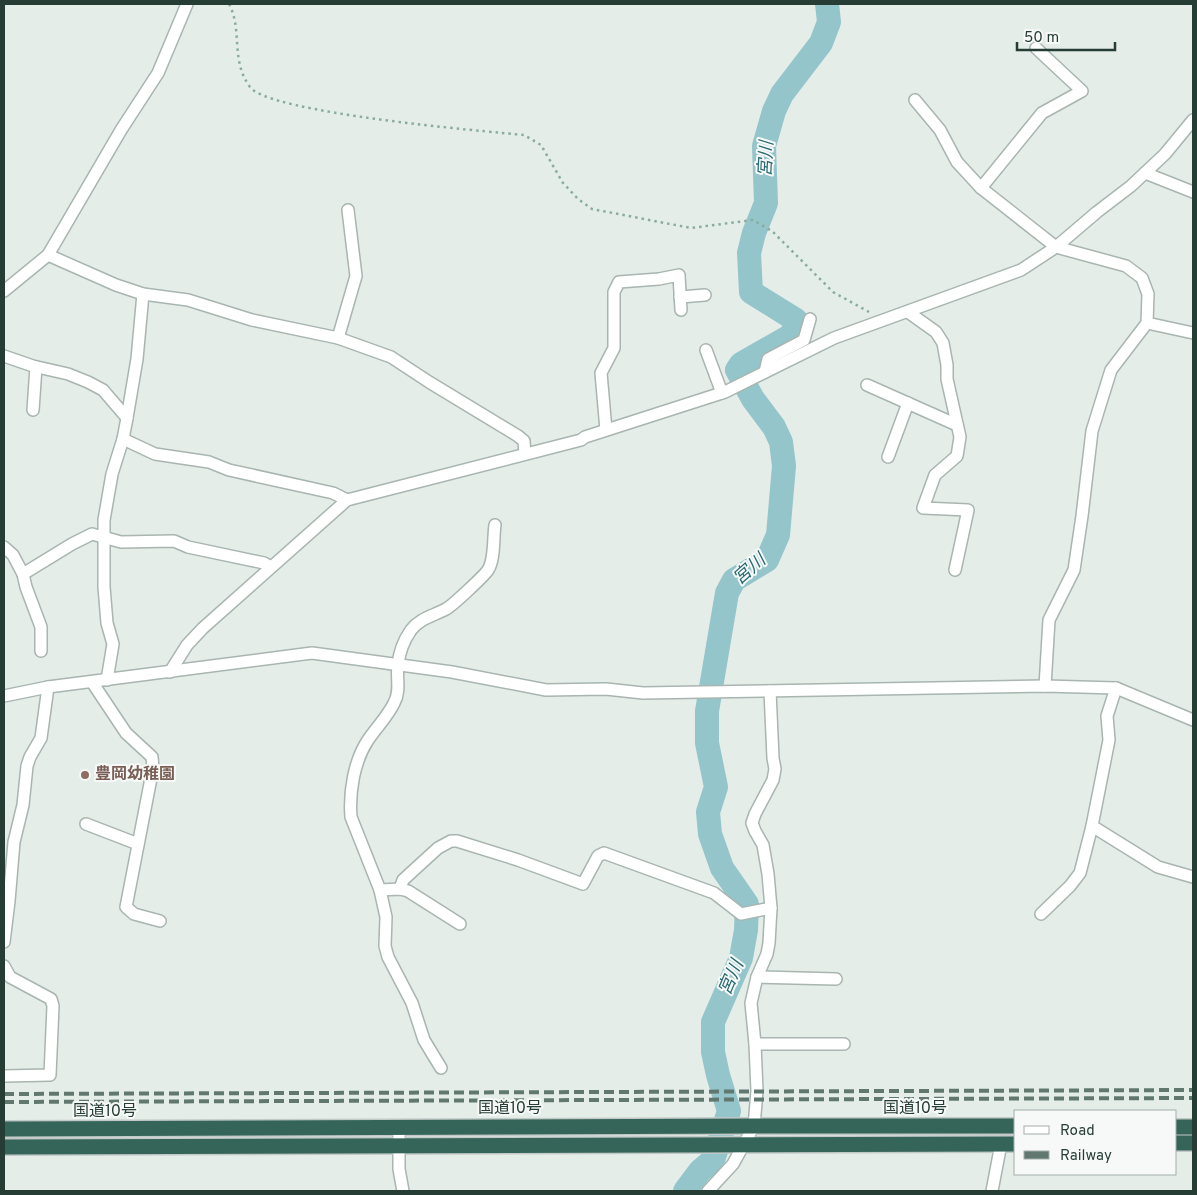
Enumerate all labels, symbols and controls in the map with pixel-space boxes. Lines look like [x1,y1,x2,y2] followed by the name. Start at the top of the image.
[1017,20,1114,52] scale bar
[1024,29,1059,48] text: 50 m
[755,138,780,178] water label: 宮川
[729,548,773,590] water label: 宮川
[95,765,175,785] place label: 豊岡幼稚園
[79,769,91,781] marker: 豊岡幼稚園
[714,955,750,999] water label: 宮川
[478,1099,542,1119] street label: 国道10号
[883,1099,947,1119] street label: 国道10号
[73,1102,137,1122] street label: 国道10号
[1014,1110,1177,1175] legend
[1060,1122,1095,1141] text: Road
[1060,1147,1112,1166] text: Railway

